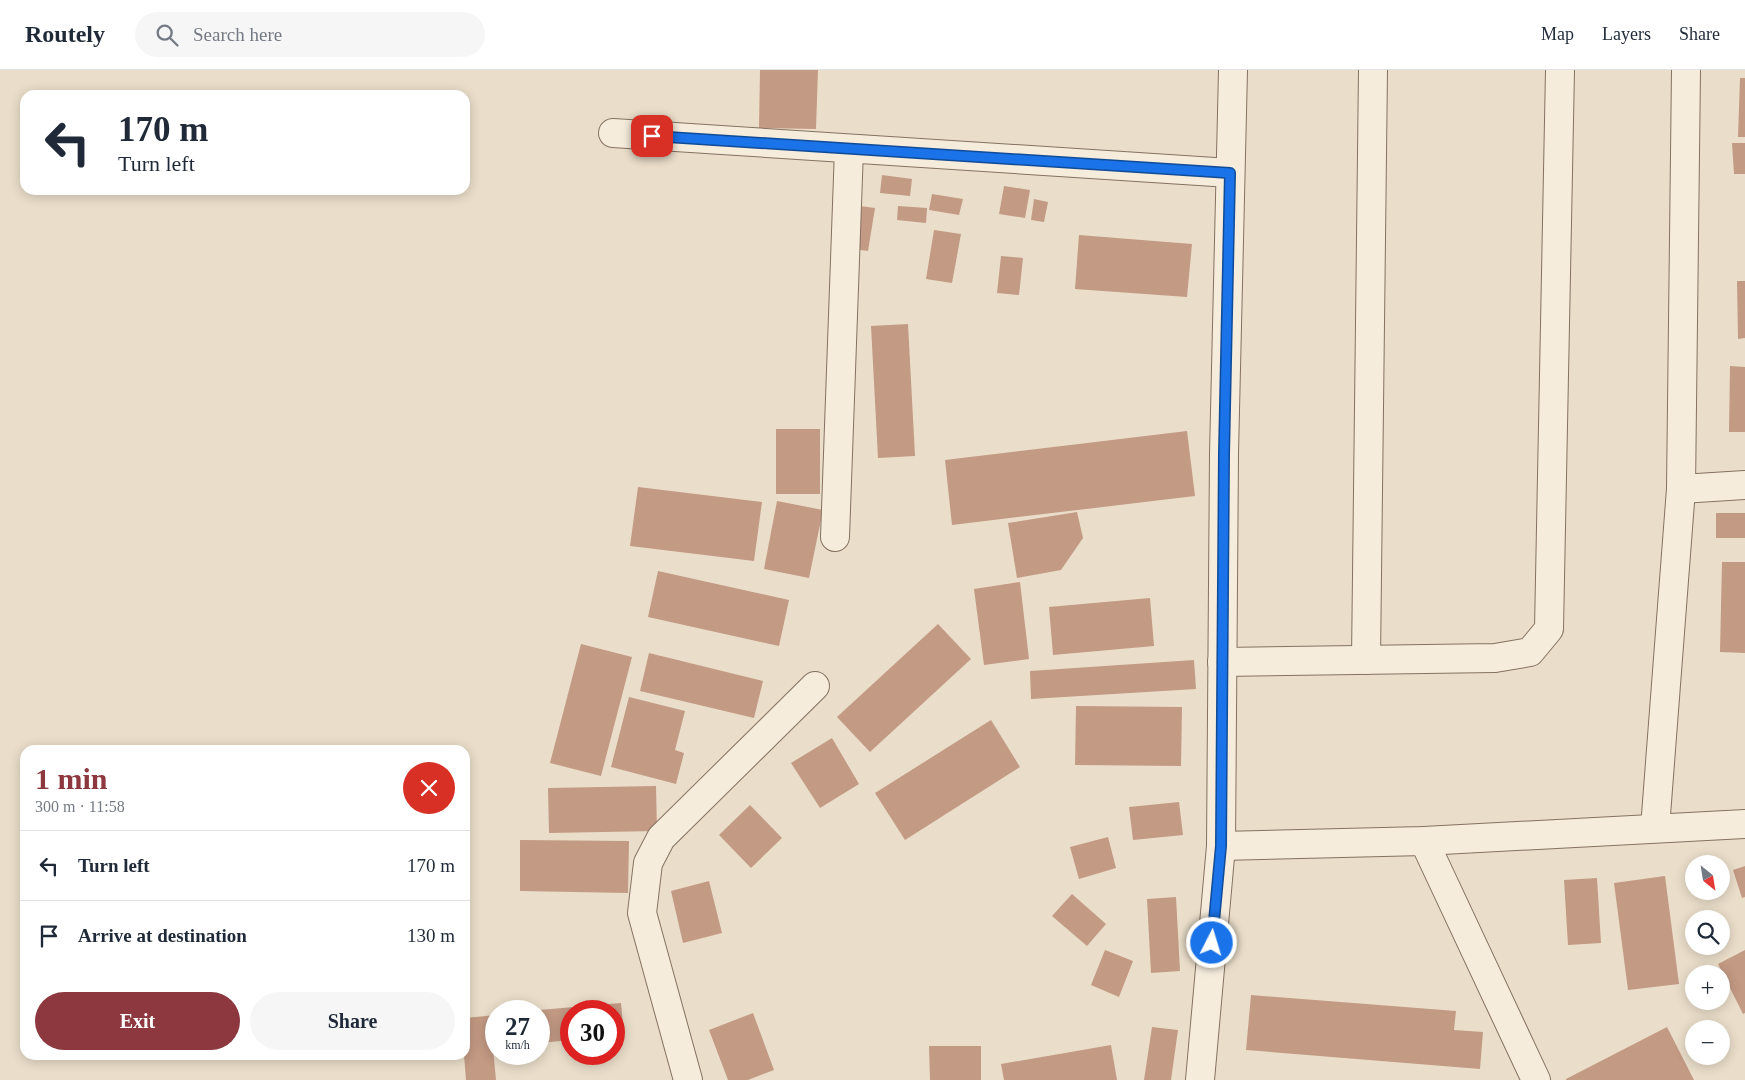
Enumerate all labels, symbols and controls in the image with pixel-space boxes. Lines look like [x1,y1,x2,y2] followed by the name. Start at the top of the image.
[135,12,485,57] search box
[25,21,105,47] text: Routely
[153,21,181,49] icon: search
[193,24,282,45] text: Search here
[1541,24,1574,44] text: Map
[1602,24,1651,44] text: Layers
[1679,24,1720,44] text: Share
[35,110,100,175] icon: left
[118,110,208,149] text: 170 m
[631,115,673,157] pin
[638,122,666,150] icon: arrive
[118,151,195,176] text: Turn left
[35,762,108,795] text: 1 min
[403,762,455,814] button: close
[35,798,125,815] text: 300 m · 11:58
[35,852,63,880] icon: left
[78,855,150,876] text: Turn left
[407,855,455,876] text: 170 m
[1685,855,1730,900] north arrow
[1685,855,1730,1065] map controls
[1685,910,1730,955] button: search
[1185,916,1237,968] position arrow
[35,922,63,950] icon: arrive
[78,925,247,946] text: Arrive at destination
[407,925,455,946] text: 130 m
[1685,965,1730,1010] button: +
[35,992,240,1050] button: Exit
[250,992,455,1050] button: Share
[560,1000,625,1065] speed limit sign: 30
[505,1013,530,1040] text: 27
[1685,1020,1730,1065] button: −
[505,1038,530,1052] text: km/h

